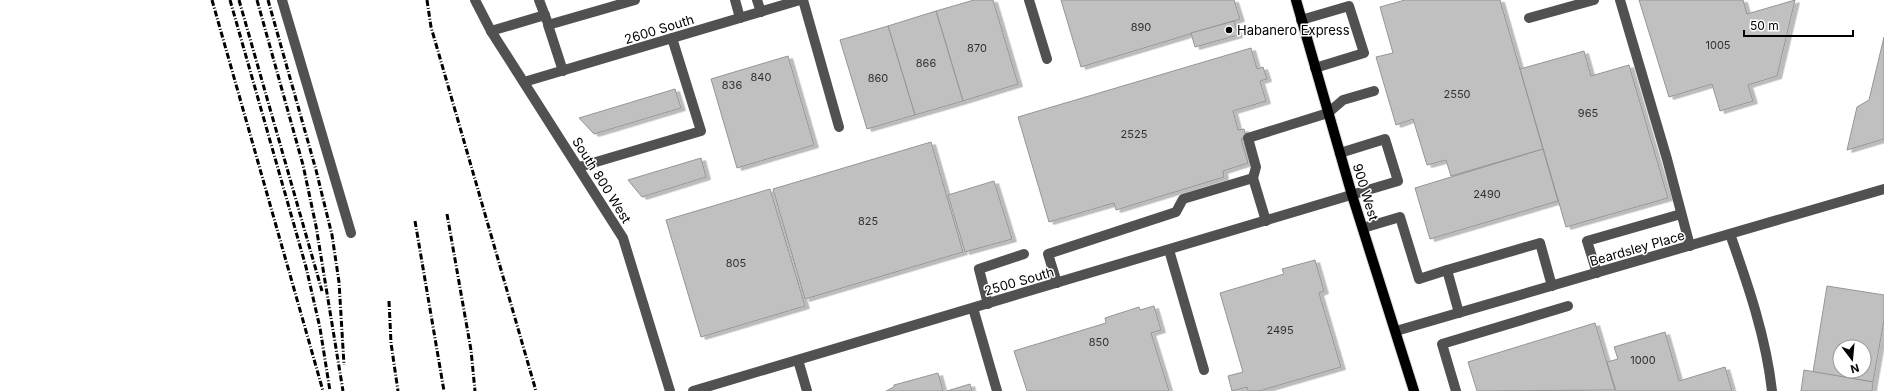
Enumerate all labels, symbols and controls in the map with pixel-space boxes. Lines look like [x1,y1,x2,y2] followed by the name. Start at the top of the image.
[622,11,696,47] street label: 2600 South
[1744,12,1853,38] scale bar
[1750,18,1779,33] text: 50 m
[1131,20,1151,34] house number: 890
[1237,22,1350,38] place label: Habanero Express
[1224,25,1234,35] marker: Habanero Express
[1705,38,1731,52] house number: 1005
[967,41,987,55] house number: 870
[916,56,936,70] house number: 866
[751,70,771,84] house number: 840
[868,71,888,85] house number: 860
[722,78,742,92] house number: 836
[1443,87,1471,101] house number: 2550
[1578,106,1598,120] house number: 965
[1121,127,1148,141] house number: 2525
[569,134,635,226] street label: South 800 West
[1350,161,1382,223] street label: 900 West
[1473,187,1501,201] house number: 2490
[858,214,878,228] house number: 825
[1588,227,1686,269] street label: Beardsley Place
[726,256,747,270] house number: 805
[982,263,1056,299] street label: 2500 South
[1266,323,1294,337] house number: 2495
[1089,335,1109,349] house number: 850
[1832,339,1872,379] north arrow
[1630,353,1656,367] house number: 1000
[1849,361,1861,376] text: N

